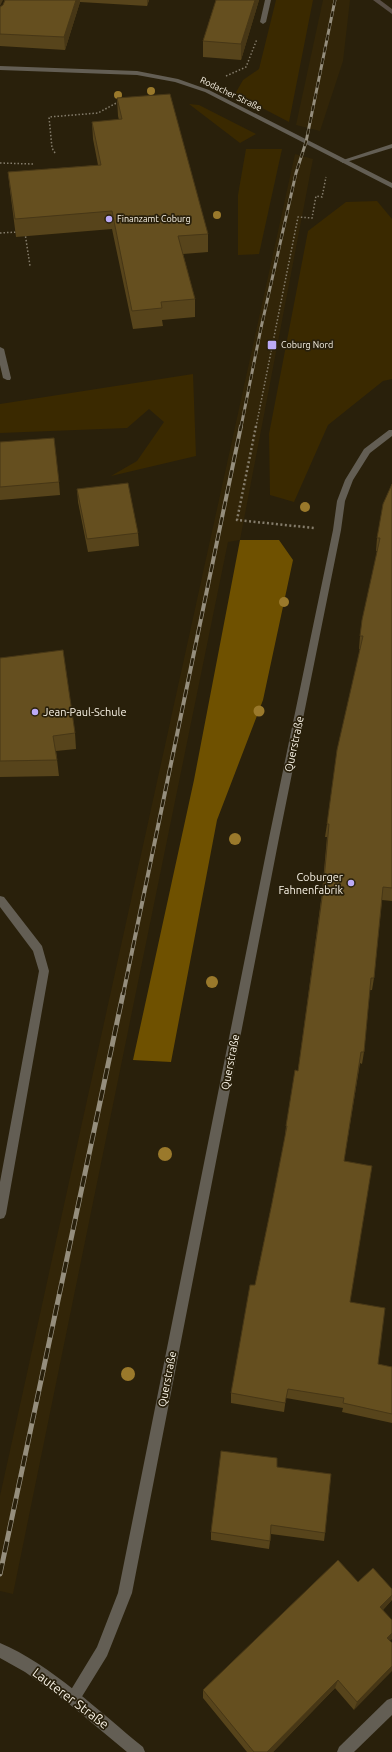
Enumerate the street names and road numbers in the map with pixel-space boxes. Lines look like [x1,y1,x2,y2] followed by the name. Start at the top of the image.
[199,75,263,113] street label: Rodacher Straße
[282,715,306,773] street label: Querstraße
[219,1033,241,1091] street label: Querstraße
[156,1350,178,1408] street label: Querstraße
[30,1665,112,1731] street label: Lauterer Straße

